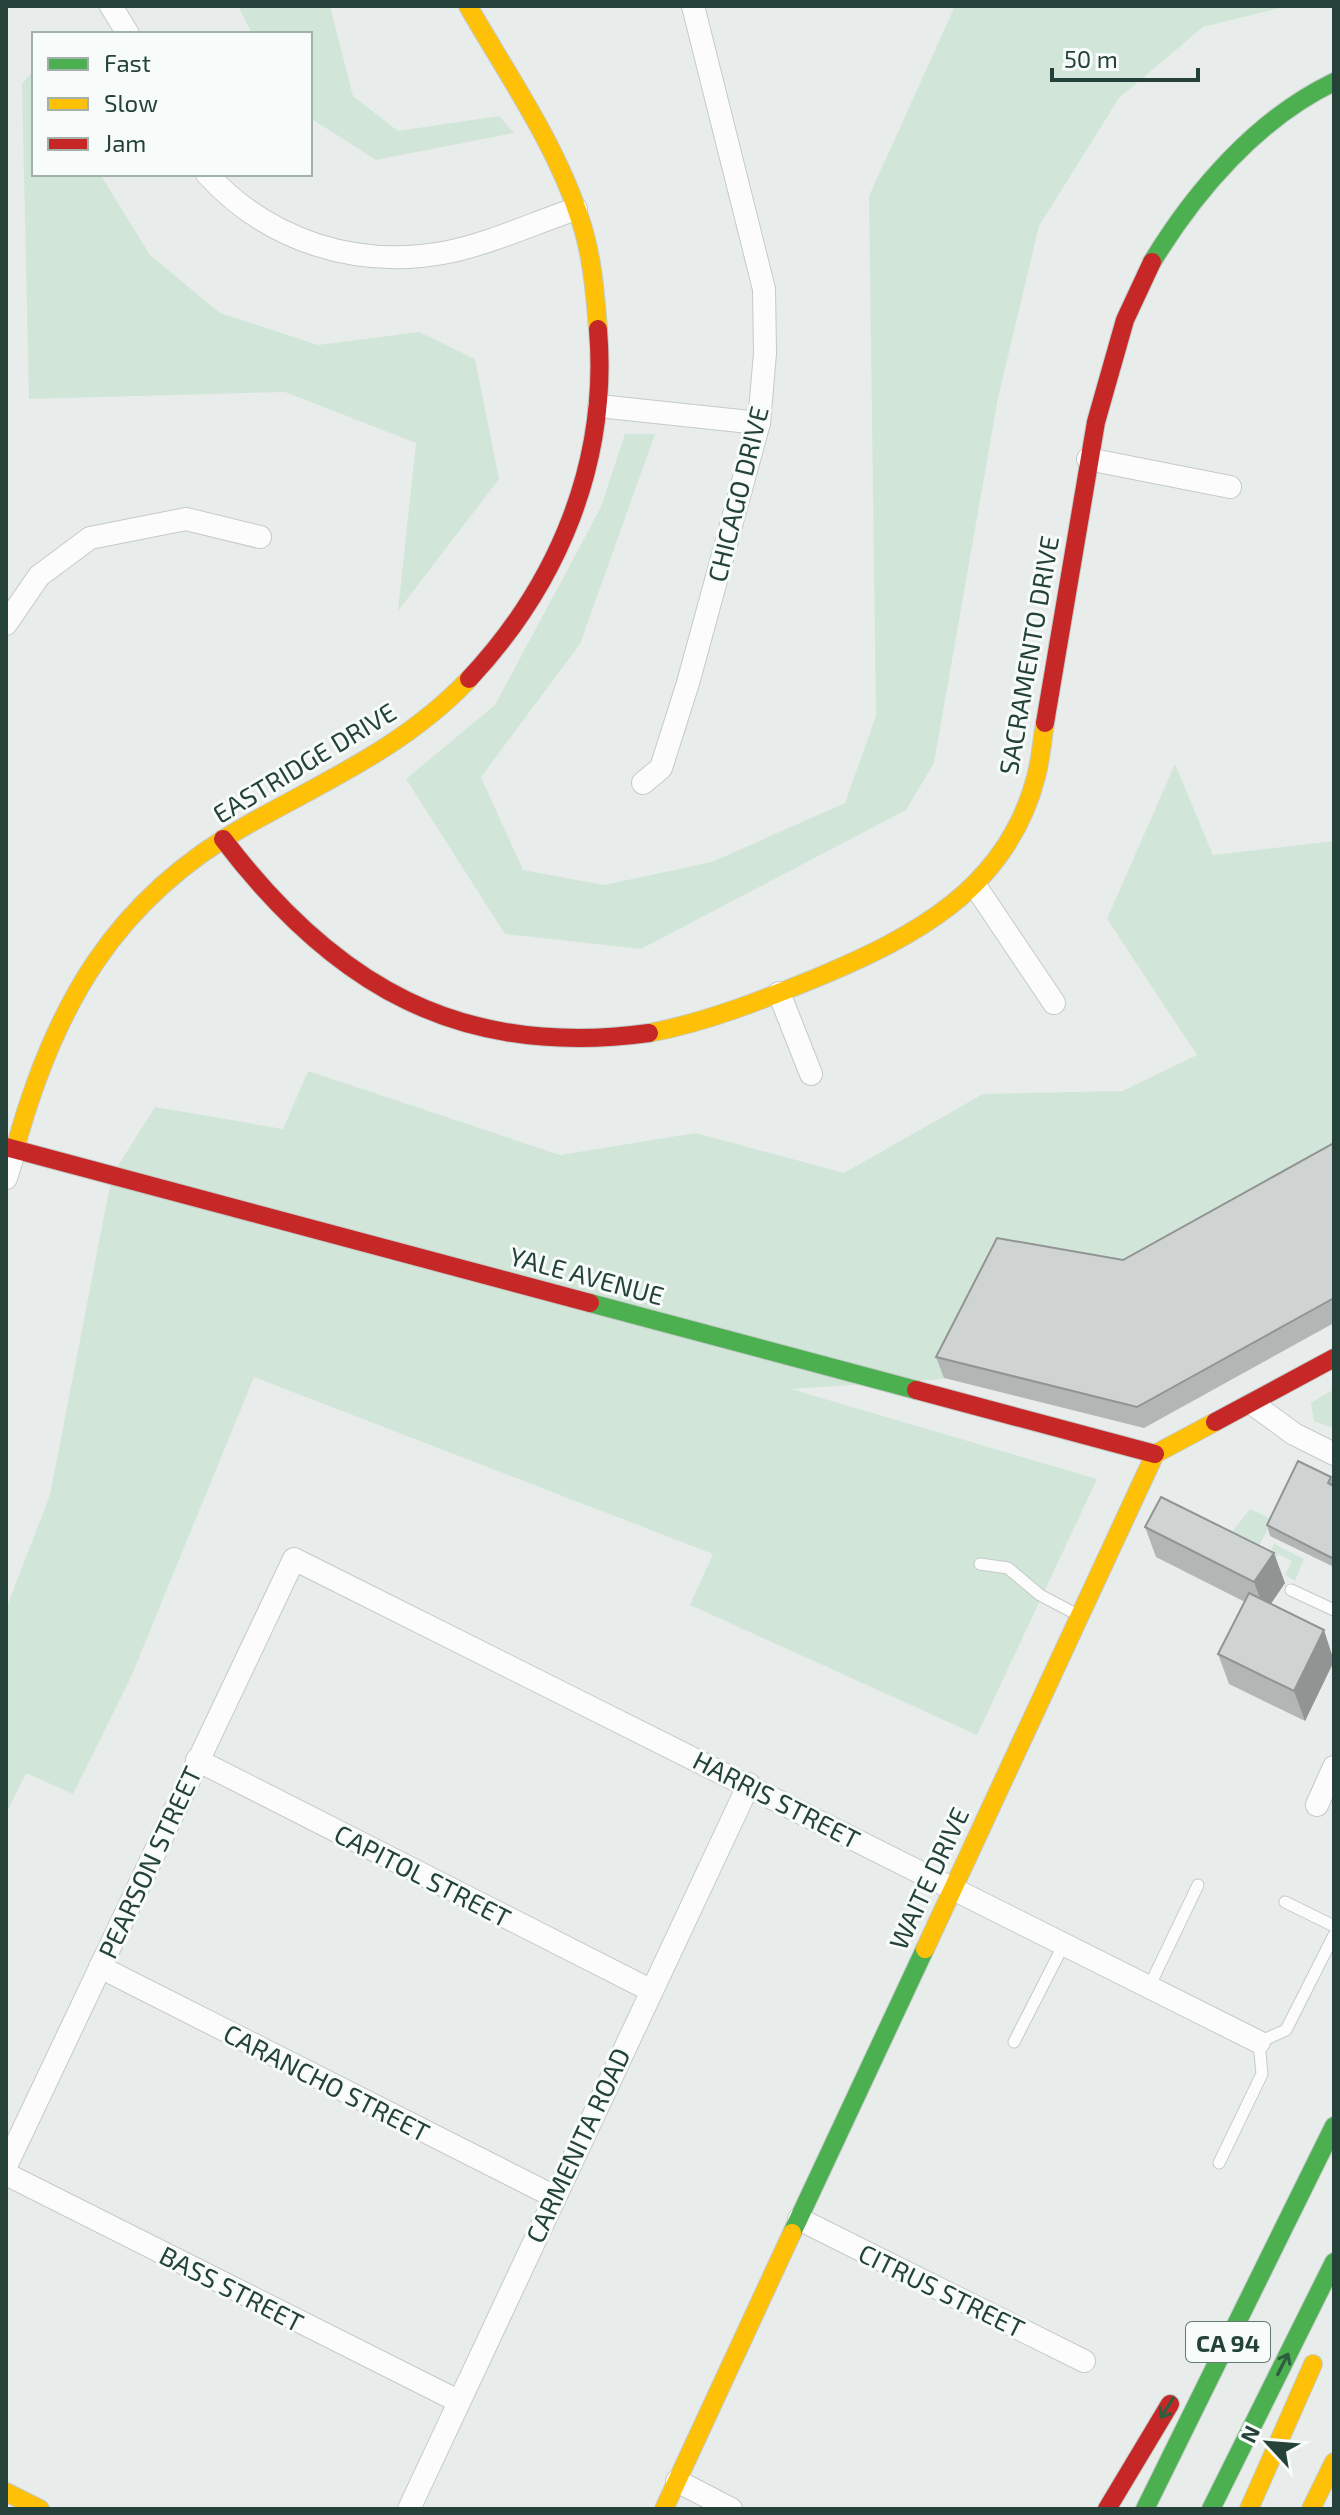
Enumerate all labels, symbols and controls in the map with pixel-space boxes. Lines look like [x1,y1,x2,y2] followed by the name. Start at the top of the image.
[32,32,312,176] legend
[1052,32,1198,82] scale bar
[1064,44,1118,73] text: 50 m
[104,48,151,77] text: Fast
[104,88,158,117] text: Slow
[104,128,146,157] text: Jam
[700,403,774,585] street label: CHICAGO DRIVE
[992,533,1064,777] street label: SACRAMENTO DRIVE
[207,695,401,829] street label: EASTRIDGE DRIVE
[506,1240,668,1310] street label: YALE AVENUE
[688,1744,866,1854] street label: HARRIS STREET
[91,1761,207,1963] street label: PEARSON STREET
[882,1802,974,1954] street label: WAITE DRIVE
[330,1817,516,1933] street label: CAPITOL STREET
[219,2017,435,2147] street label: CARANCHO STREET
[518,2043,636,2247] street label: CARMENITA ROAD
[854,2237,1030,2343] street label: CITRUS STREET
[155,2238,309,2338] street label: BASS STREET
[1186,2322,1270,2362] road number: CA 94
[1276,2352,1291,2376] one-way arrow
[1159,2396,1175,2419] one-way arrow
[1228,2403,1308,2483] north arrow
[1234,2421,1264,2447] text: N

